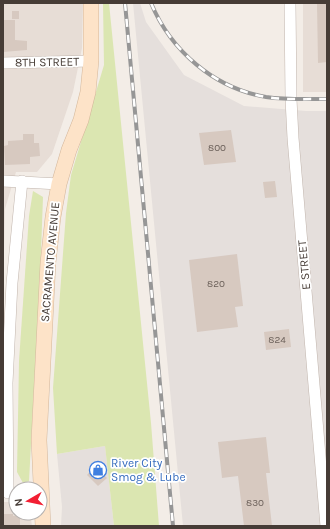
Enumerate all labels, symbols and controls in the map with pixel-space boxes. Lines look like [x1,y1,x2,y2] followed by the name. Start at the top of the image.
[15,54,79,70] street label: 8TH STREET
[208,142,226,154] house number: 800
[38,201,62,323] street label: SACRAMENTO AVENUE
[295,240,313,290] street label: E STREET
[207,278,225,290] house number: 820
[268,334,286,346] house number: 824
[111,456,186,484] place label: River City Smog & Lube
[88,460,108,480] shop icon: River City Smog & Lube
[8,481,48,521] north arrow
[246,497,264,509] house number: 830
[12,498,26,507] text: N

